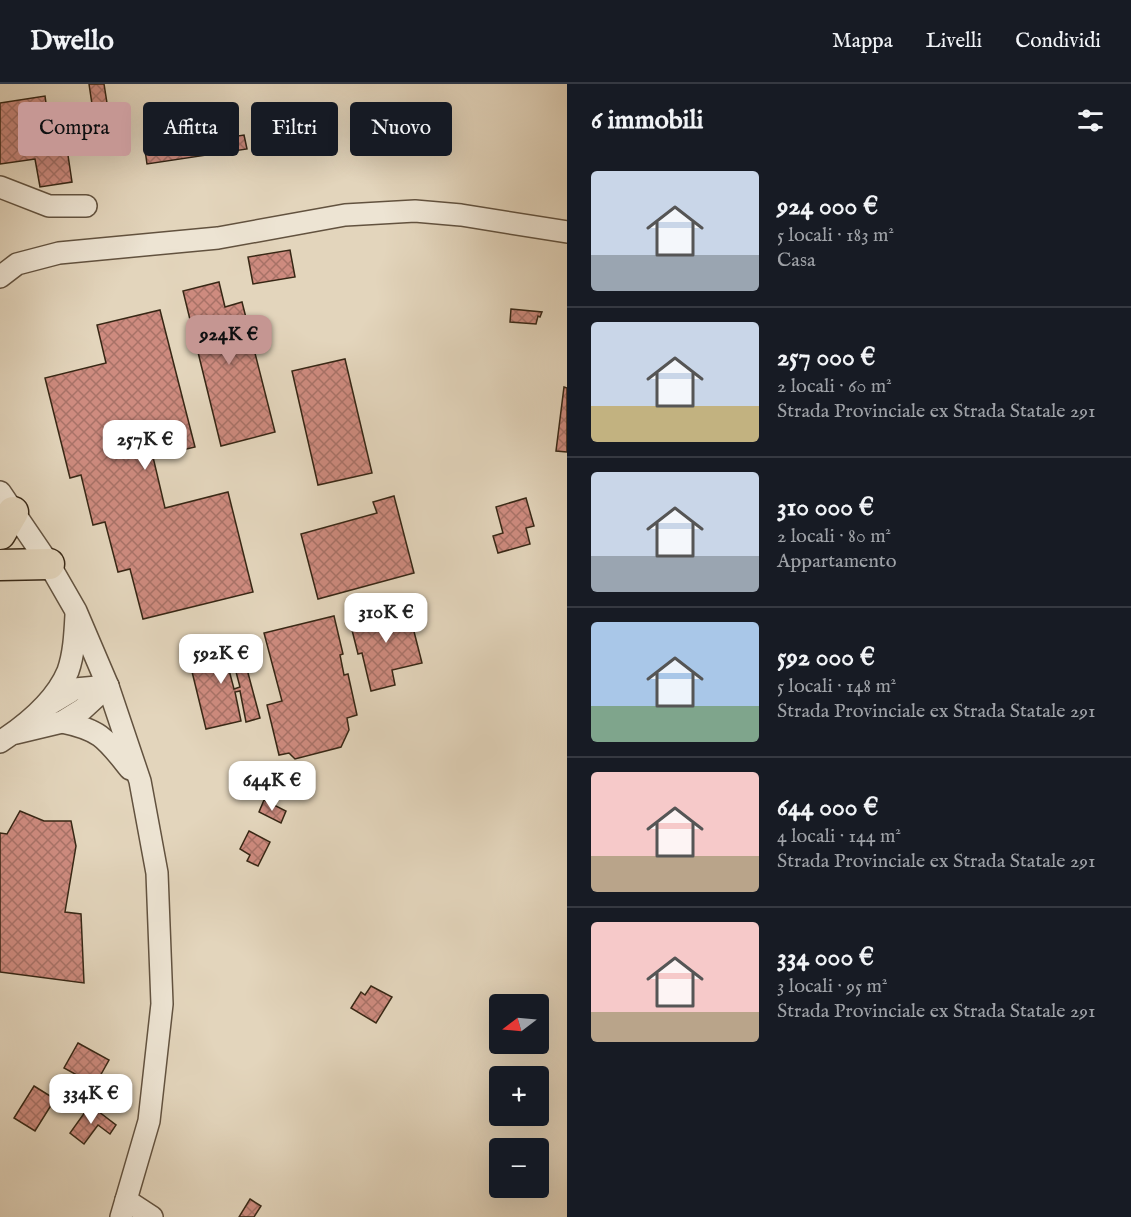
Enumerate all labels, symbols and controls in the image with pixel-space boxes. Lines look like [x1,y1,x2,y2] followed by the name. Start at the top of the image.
[30,24,114,59] text: Dwello
[832,28,893,55] text: Mappa
[926,28,982,55] text: Livelli
[1015,28,1101,55] text: Condividi
[18,102,131,156] chip: Compra
[143,102,239,156] chip: Affitta
[251,102,338,156] chip: Filtri
[350,102,452,156] chip: Nuovo
[591,104,704,137] text: 6 immobili
[1074,104,1107,137] icon: filters
[777,190,878,223] text: 924 000 €
[639,195,711,267] icon: home
[777,223,894,248] text: 5 locali · 183 m²
[777,248,816,273] text: Casa
[180,315,278,366] pin: 924K €
[200,322,258,347] text: 924K €
[777,341,876,374] text: 257 000 €
[639,346,711,418] icon: home
[777,374,892,399] text: 2 locali · 60 m²
[777,399,1095,424] text: Strada Provinciale ex Strada Statale 291
[96,420,194,471] pin: 257K €
[117,427,173,452] text: 257K €
[777,491,874,524] text: 310 000 €
[639,496,711,568] icon: home
[777,524,891,549] text: 2 locali · 80 m²
[777,549,896,574] text: Appartamento
[337,593,435,644] pin: 310K €
[358,600,414,625] text: 310K €
[172,634,270,685] pin: 592K €
[193,641,249,666] text: 592K €
[777,641,875,674] text: 592 000 €
[639,646,711,718] icon: home
[777,674,896,699] text: 5 locali · 148 m²
[777,699,1095,724] text: Strada Provinciale ex Strada Statale 291
[223,761,321,812] pin: 644K €
[243,768,301,793] text: 644K €
[777,791,878,824] text: 644 000 €
[639,796,711,868] icon: home
[777,824,901,849] text: 4 locali · 144 m²
[777,849,1095,874] text: Strada Provinciale ex Strada Statale 291
[777,941,874,974] text: 334 000 €
[639,946,711,1018] icon: home
[777,974,888,999] text: 3 locali · 95 m²
[489,994,549,1054] north arrow
[489,994,549,1198] map controls
[777,999,1095,1024] text: Strada Provinciale ex Strada Statale 291
[489,1066,549,1126] button: +
[42,1074,140,1125] pin: 334K €
[63,1081,119,1106] text: 334K €
[489,1138,549,1198] button: −

